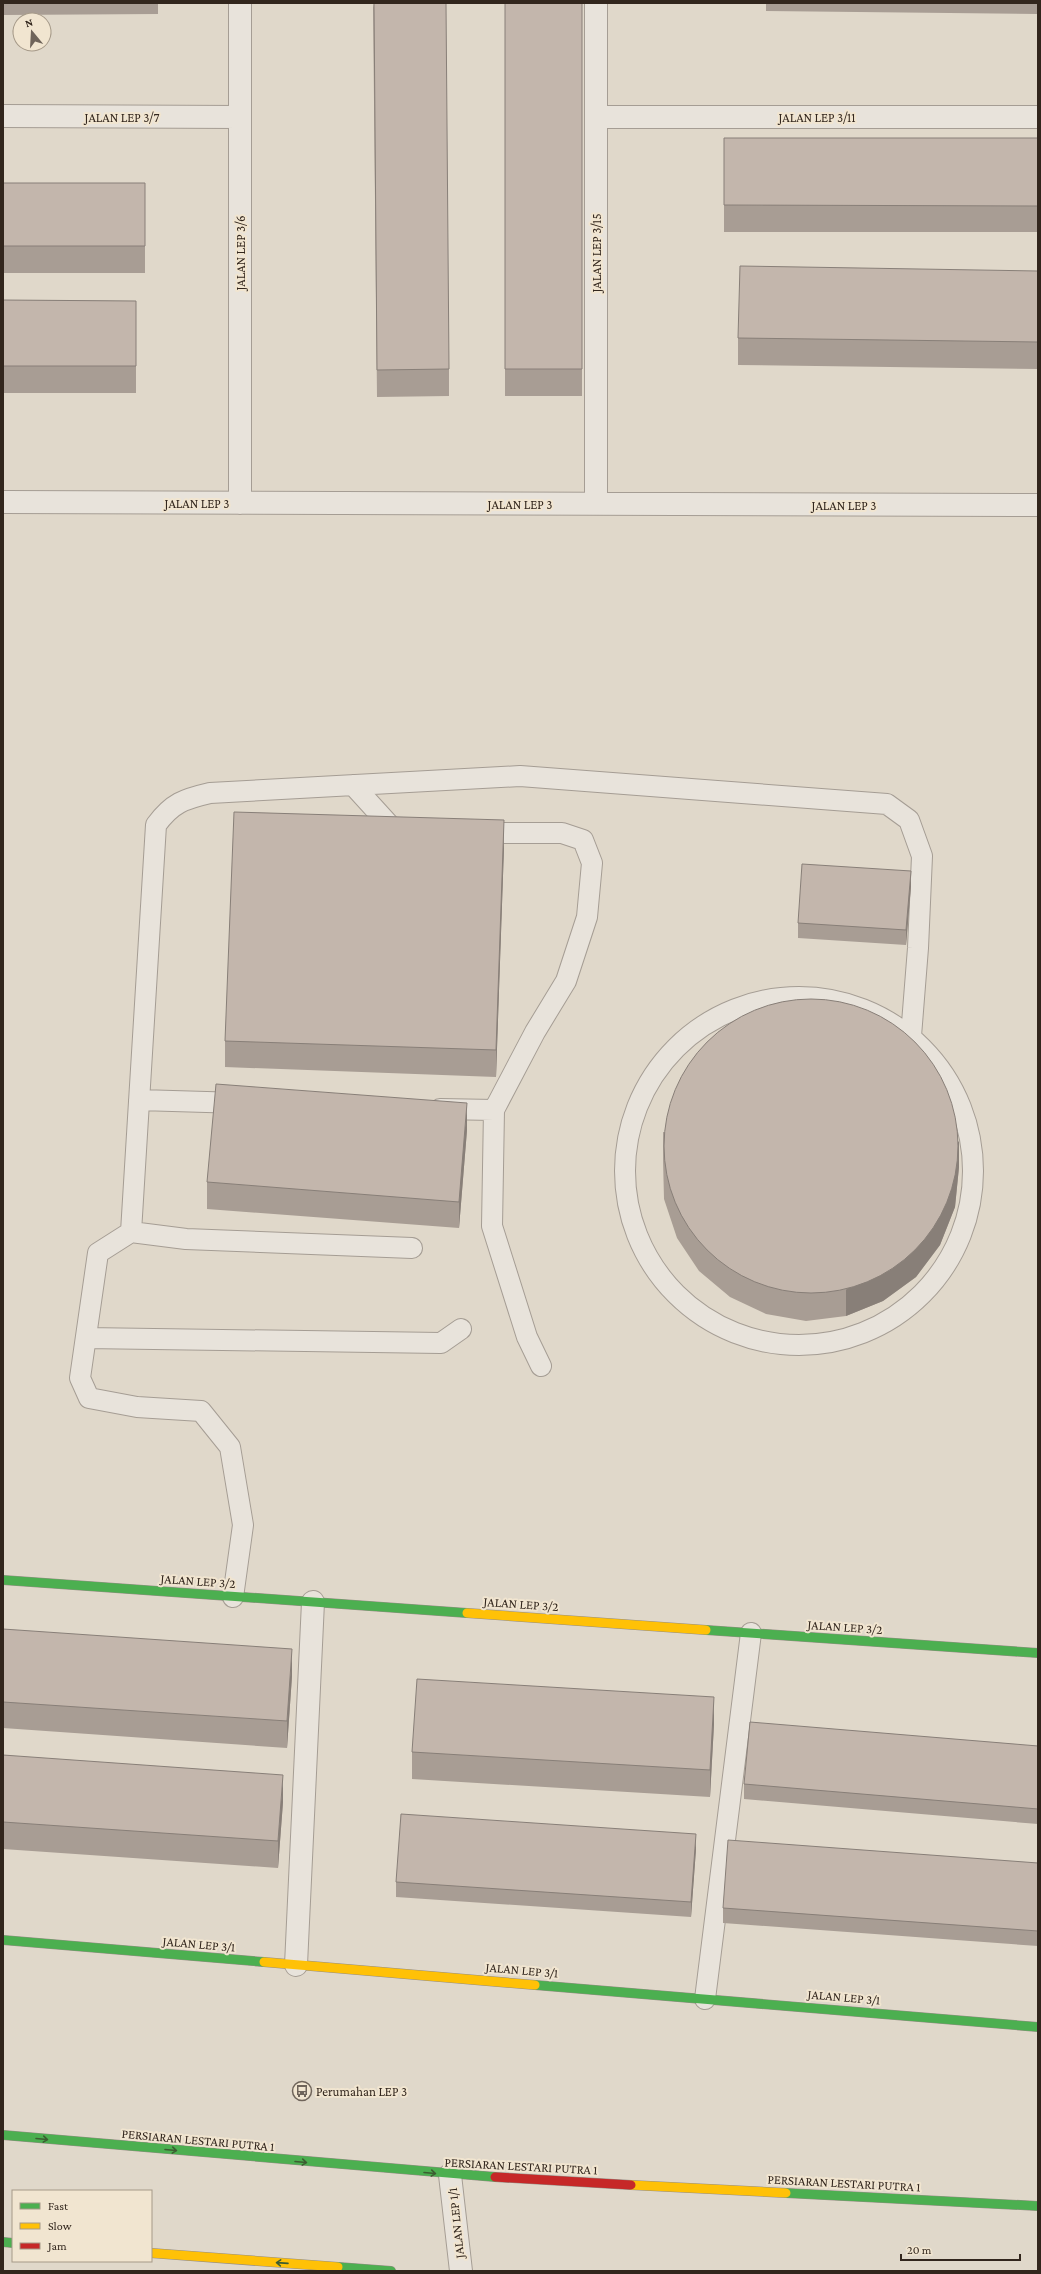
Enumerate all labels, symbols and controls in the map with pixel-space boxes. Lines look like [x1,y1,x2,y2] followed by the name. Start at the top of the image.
[12,12,52,52] north arrow
[23,15,35,29] text: N
[84,110,159,125] street label: JALAN LEP 3/7
[777,110,856,125] street label: JALAN LEP 3/11
[589,213,604,294] street label: JALAN LEP 3/15
[233,215,248,292] street label: JALAN LEP 3/6
[164,496,229,511] street label: JALAN LEP 3
[487,497,552,512] street label: JALAN LEP 3
[811,498,876,513] street label: JALAN LEP 3
[159,1571,236,1591] street label: JALAN LEP 3/2
[482,1594,559,1614] street label: JALAN LEP 3/2
[806,1617,883,1637] street label: JALAN LEP 3/2
[161,1933,236,1955] street label: JALAN LEP 3/1
[484,1959,559,1981] street label: JALAN LEP 3/1
[806,1986,881,2008] street label: JALAN LEP 3/1
[291,2080,313,2102] bus stop icon: Perumahan LEP 3
[316,2084,407,2099] place label: Perumahan LEP 3
[121,2126,275,2154] street label: PERSIARAN LESTARI PUTRA 1
[35,2135,48,2142] one-way arrow
[164,2147,177,2154] one-way arrow
[444,2154,598,2178] street label: PERSIARAN LESTARI PUTRA 1
[294,2158,307,2165] one-way arrow
[423,2170,436,2177] one-way arrow
[767,2171,921,2195] street label: PERSIARAN LESTARI PUTRA 1
[445,2187,467,2260] street label: JALAN LEP 1/1
[12,2190,152,2262] legend
[48,2199,69,2213] text: Fast
[48,2219,72,2233] text: Slow
[901,2236,1020,2262] scale bar
[47,2239,67,2253] text: Jam
[907,2243,932,2257] text: 20 m
[276,2259,289,2267] one-way arrow

